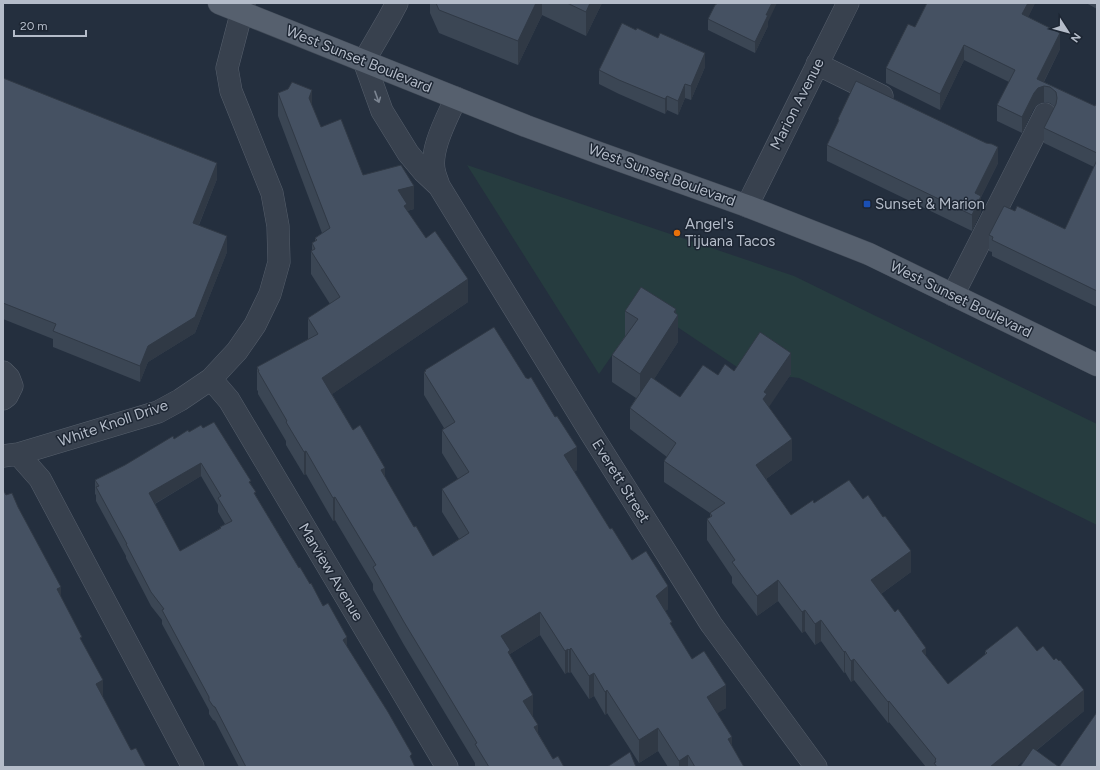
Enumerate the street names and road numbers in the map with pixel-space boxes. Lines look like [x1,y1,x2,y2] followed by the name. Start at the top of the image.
[284,22,434,96] street label: West Sunset Boulevard
[766,55,828,153] street label: Marion Avenue
[586,140,738,210] street label: West Sunset Boulevard
[887,257,1035,341] street label: West Sunset Boulevard
[56,396,170,450] street label: White Knoll Drive
[588,436,654,526] street label: Everett Street
[295,520,367,624] street label: Marview Avenue

